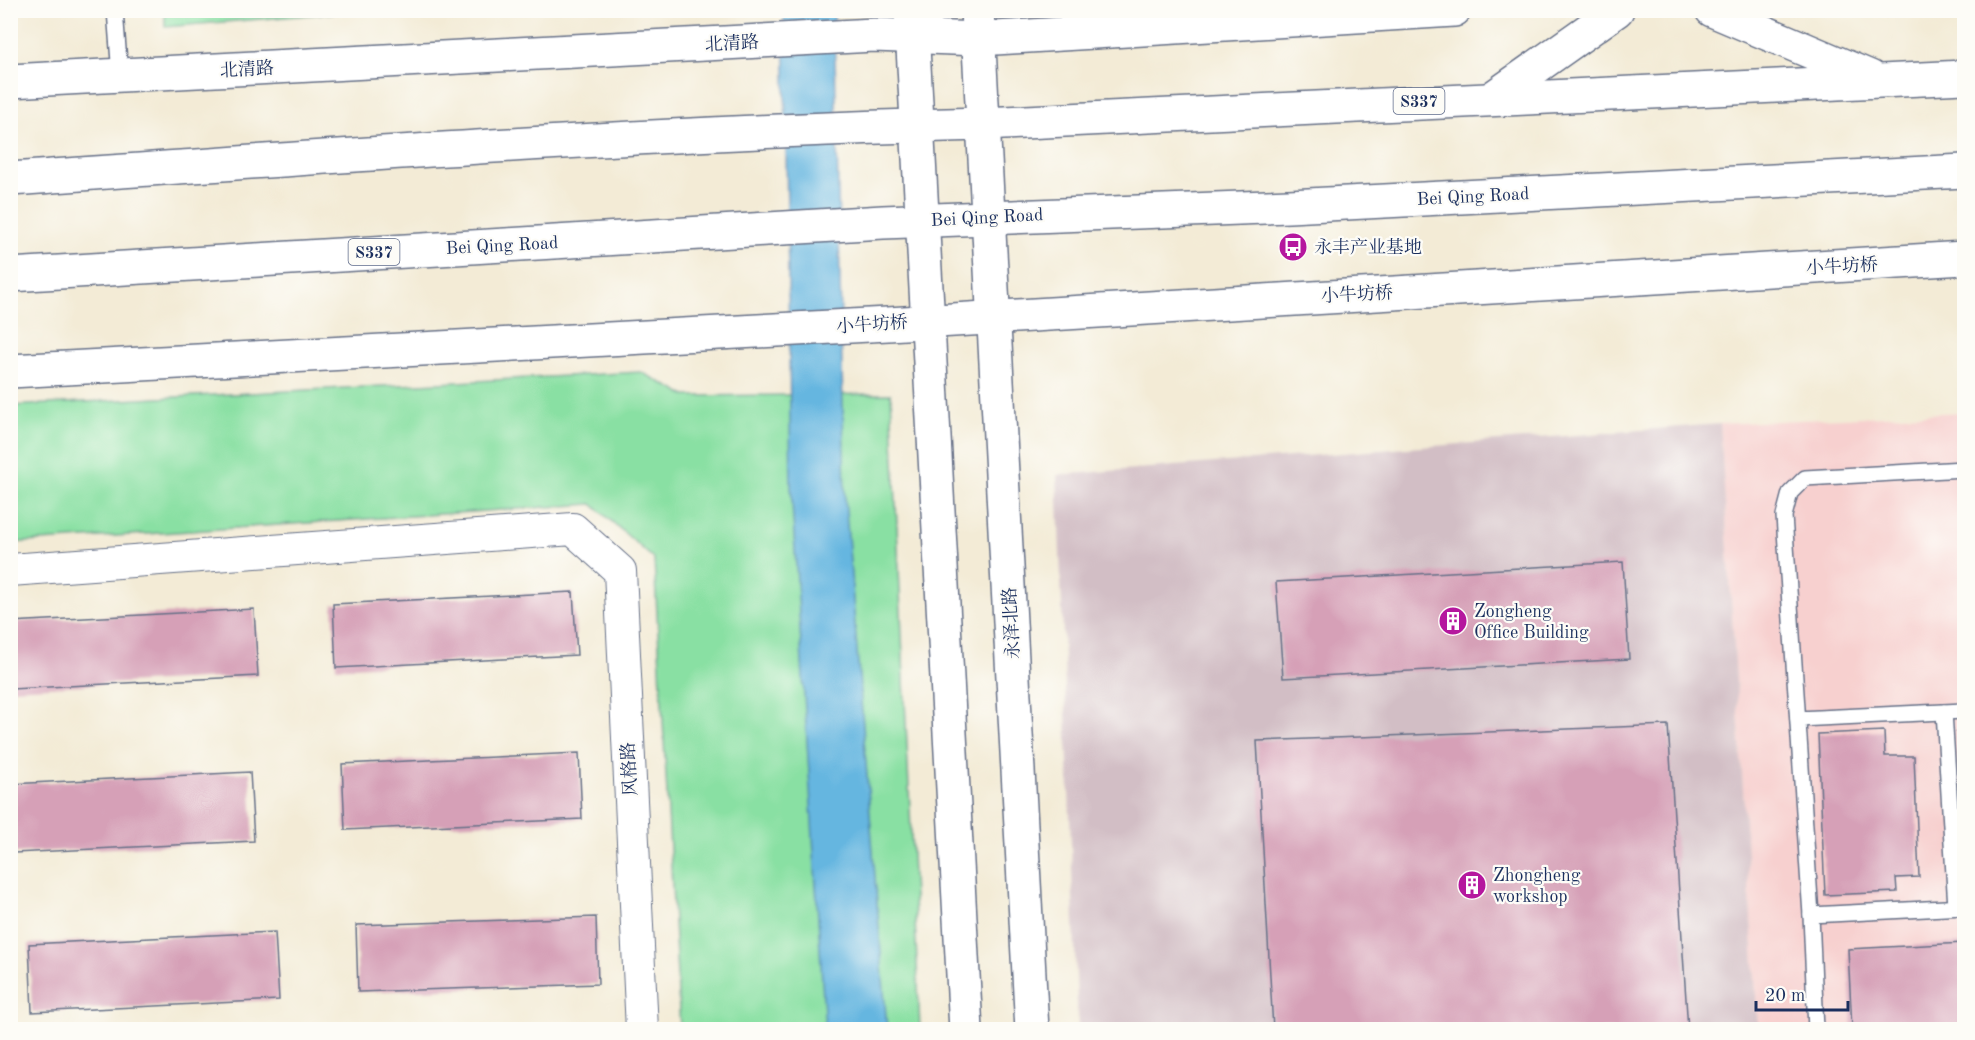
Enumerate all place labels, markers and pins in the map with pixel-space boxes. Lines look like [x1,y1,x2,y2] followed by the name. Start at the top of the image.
[1277,231,1309,263] bus stop icon: 永丰产业基地
[1314,237,1422,257] place label: 永丰产业基地
[1474,603,1589,642] place label: Zongheng Office Building
[1437,605,1469,637] building icon: Zongheng Office Building
[1493,867,1581,906] place label: Zhongheng workshop
[1456,869,1488,901] building icon: Zhongheng workshop

